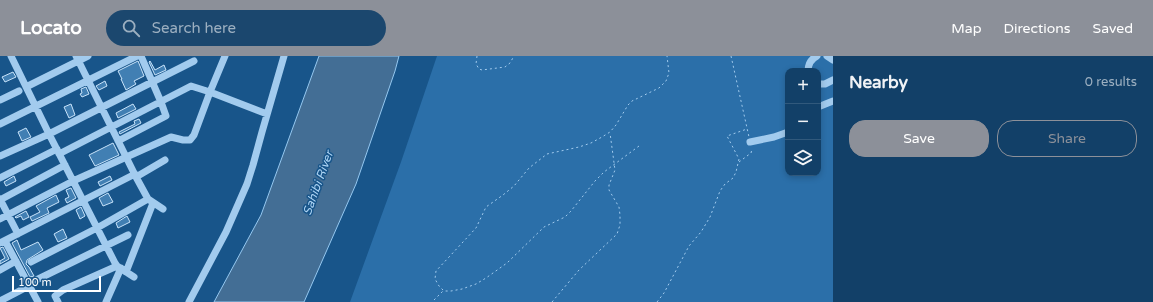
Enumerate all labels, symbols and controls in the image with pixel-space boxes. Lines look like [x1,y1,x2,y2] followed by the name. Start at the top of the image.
[106,10,386,46] search box
[20,17,82,39] text: Locato
[120,17,142,39] icon: search
[152,19,236,37] text: Search here
[951,20,982,37] text: Map
[1004,20,1071,37] text: Directions
[1093,20,1133,37] text: Saved
[785,68,821,176] map controls
[785,68,821,104] button: +
[849,72,908,93] text: Nearby
[1085,74,1137,90] text: 0 results
[785,104,821,140] button: −
[849,120,989,157] button: Save
[997,120,1137,157] button: Share
[785,140,821,176] button: layers
[300,148,337,217] water label: Sahibi River
[12,274,101,293] scale bar
[18,276,52,289] text: 100 m

